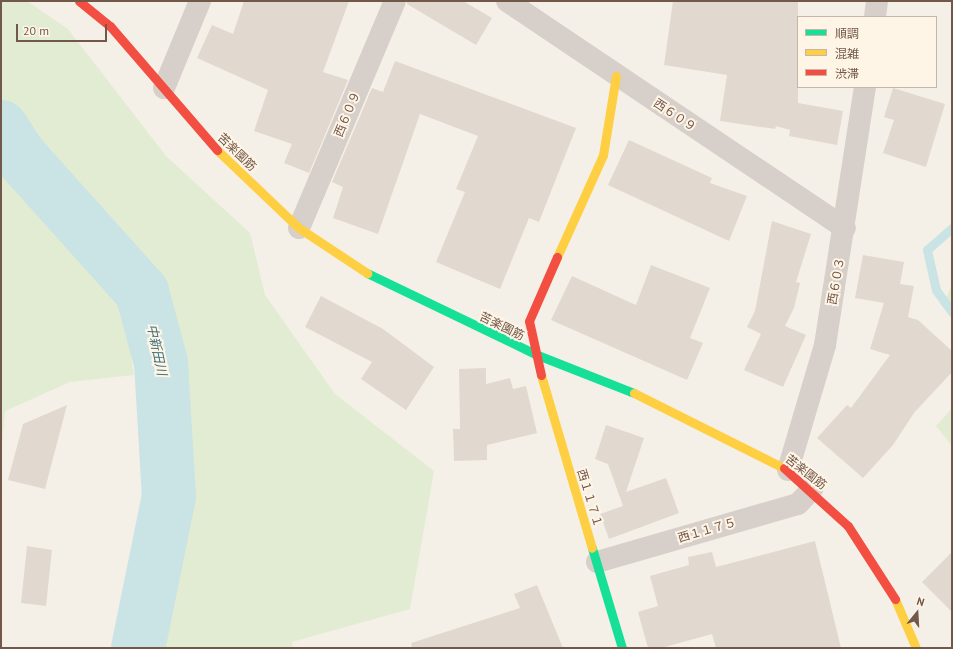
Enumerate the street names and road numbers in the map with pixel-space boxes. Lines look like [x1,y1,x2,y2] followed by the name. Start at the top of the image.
[331,89,363,139] street label: 西６０９
[651,96,699,134] street label: 西６０９
[215,130,259,174] street label: 苦楽園筋
[825,256,847,306] street label: 西６０３
[477,309,527,343] street label: 苦楽園筋
[783,452,829,492] street label: 苦楽園筋
[574,467,606,529] street label: 西１１７１
[676,515,738,545] street label: 西１１７５

